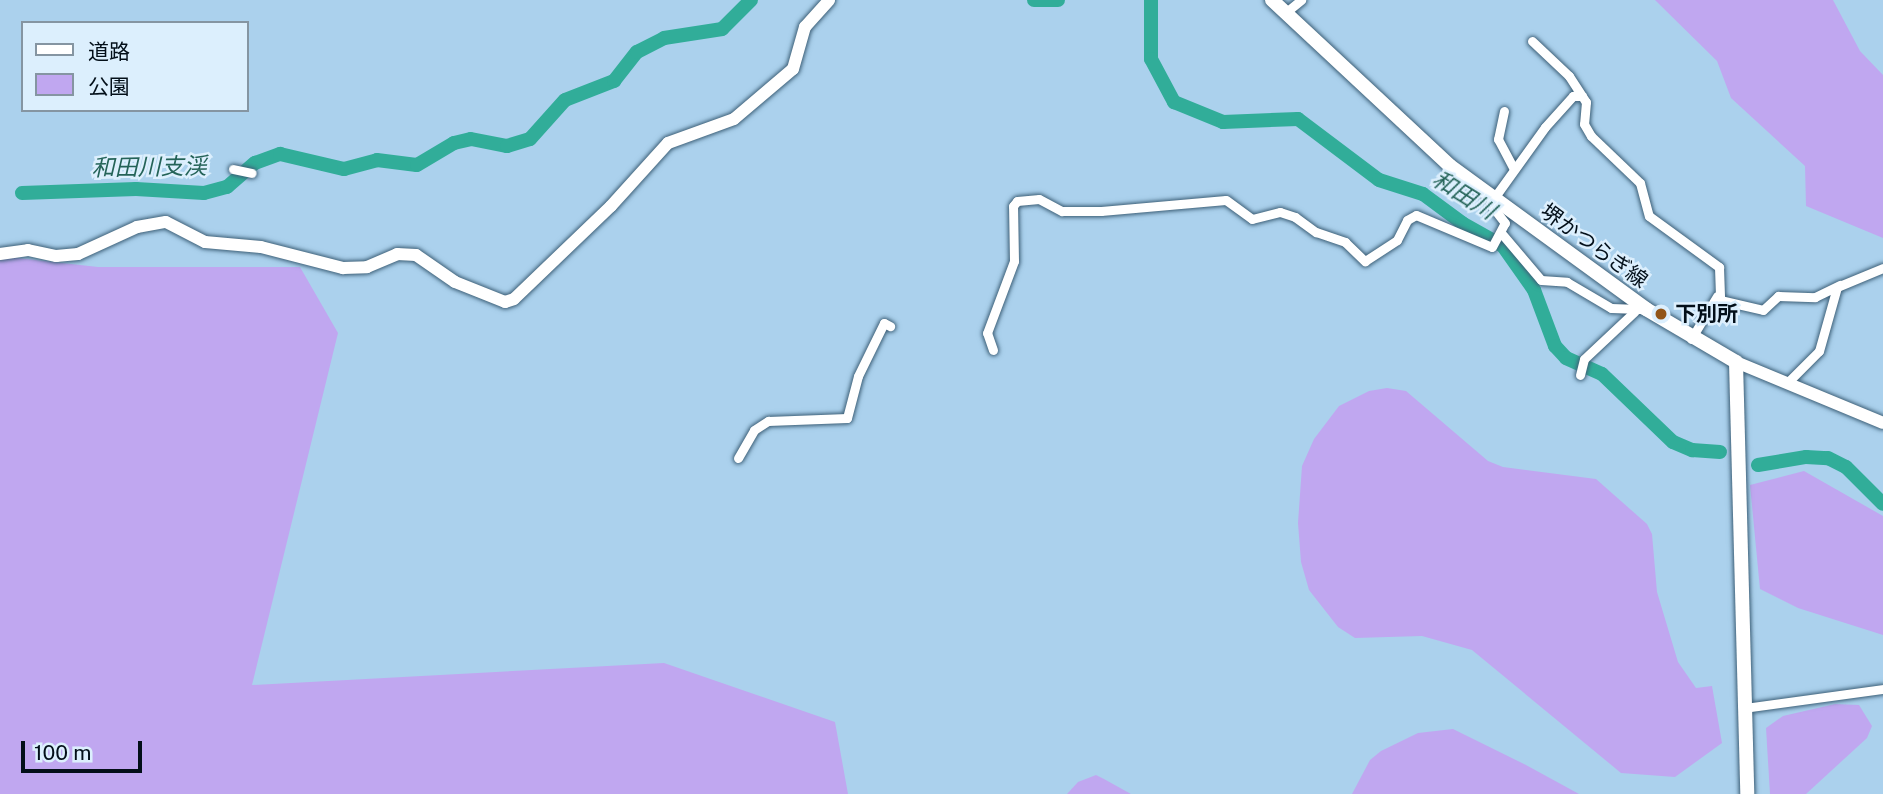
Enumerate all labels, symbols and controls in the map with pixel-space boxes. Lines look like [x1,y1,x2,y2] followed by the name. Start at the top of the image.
[21,21,248,112] legend
[88,39,130,64] text: 道路
[88,74,130,99] text: 公園
[91,152,207,182] water label: 和田川支渓
[1427,165,1501,225] water label: 和田川
[1536,199,1652,293] street label: 堺かつらぎ線
[1675,301,1738,327] place label: 下別所
[1653,306,1669,322] marker: 下別所
[24,728,145,772] scale bar
[34,740,91,765] text: 100 m

